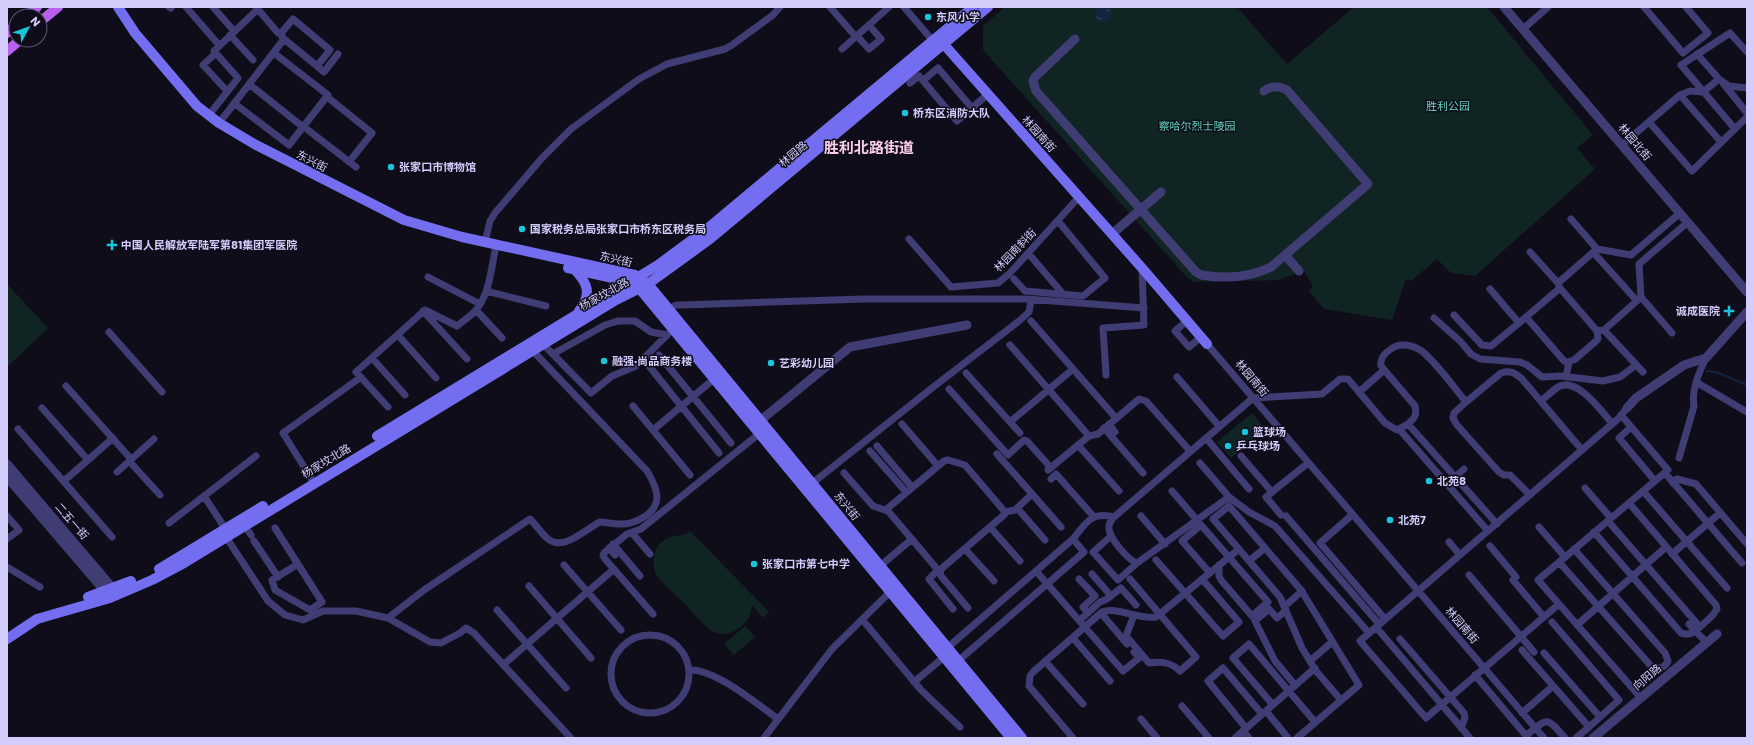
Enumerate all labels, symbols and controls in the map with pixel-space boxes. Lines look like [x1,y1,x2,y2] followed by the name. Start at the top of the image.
[8,8,48,48] north arrow
[936,9,980,25] place label: 东风小学
[923,12,933,22] marker: 东风小学
[27,13,44,30] text: N
[1426,98,1470,114] park label: 胜利公园
[913,105,990,121] place label: 桥东区消防大队
[900,108,910,118] marker: 桥东区消防大队
[1018,112,1060,156] street label: 林园南街
[1159,118,1236,134] park label: 察哈尔烈士陵园
[1615,120,1655,164] street label: 林园北街
[775,137,811,171] street label: 林园路
[824,137,914,158] district label: 胜利北路街道
[294,146,330,176] street label: 东兴街
[399,159,476,175] place label: 张家口市博物馆
[386,162,396,172] marker: 张家口市博物馆
[530,221,706,237] place label: 国家税务总局张家口市桥东区税务局
[517,224,527,234] marker: 国家税务总局张家口市桥东区税务局
[990,225,1040,275] street label: 林园南斜街
[121,237,297,253] place label: 中国人民解放军陆军第81集团军医院
[106,239,118,251] marker: 中国人民解放军陆军第81集团军医院
[598,247,634,271] street label: 东兴街
[576,274,632,314] street label: 杨家坟北路
[1676,303,1720,319] place label: 诚成医院
[1723,305,1735,317] marker: 诚成医院
[612,353,692,369] place label: 融强·尚品商务楼
[779,355,834,371] place label: 艺彩幼儿园
[599,356,609,366] marker: 融强·尚品商务楼
[1232,356,1272,400] street label: 林园南街
[766,358,776,368] marker: 艺彩幼儿园
[1253,424,1286,440] place label: 篮球场
[1240,427,1250,437] marker: 篮球场
[1236,438,1280,454] place label: 乒乓球场
[298,440,354,482] street label: 杨家坟北路
[1223,441,1233,451] marker: 乒乓球场
[1437,473,1466,489] place label: 北苑8
[1424,476,1434,486] marker: 北苑8
[830,488,864,524] street label: 东兴街
[52,499,92,543] street label: 二五一街
[1398,512,1426,528] place label: 北苑7
[1385,515,1395,525] marker: 北苑7
[762,556,850,572] place label: 张家口市第七中学
[749,559,759,569] marker: 张家口市第七中学
[1442,603,1482,647] street label: 林园南街
[1629,660,1665,694] street label: 向阳路

